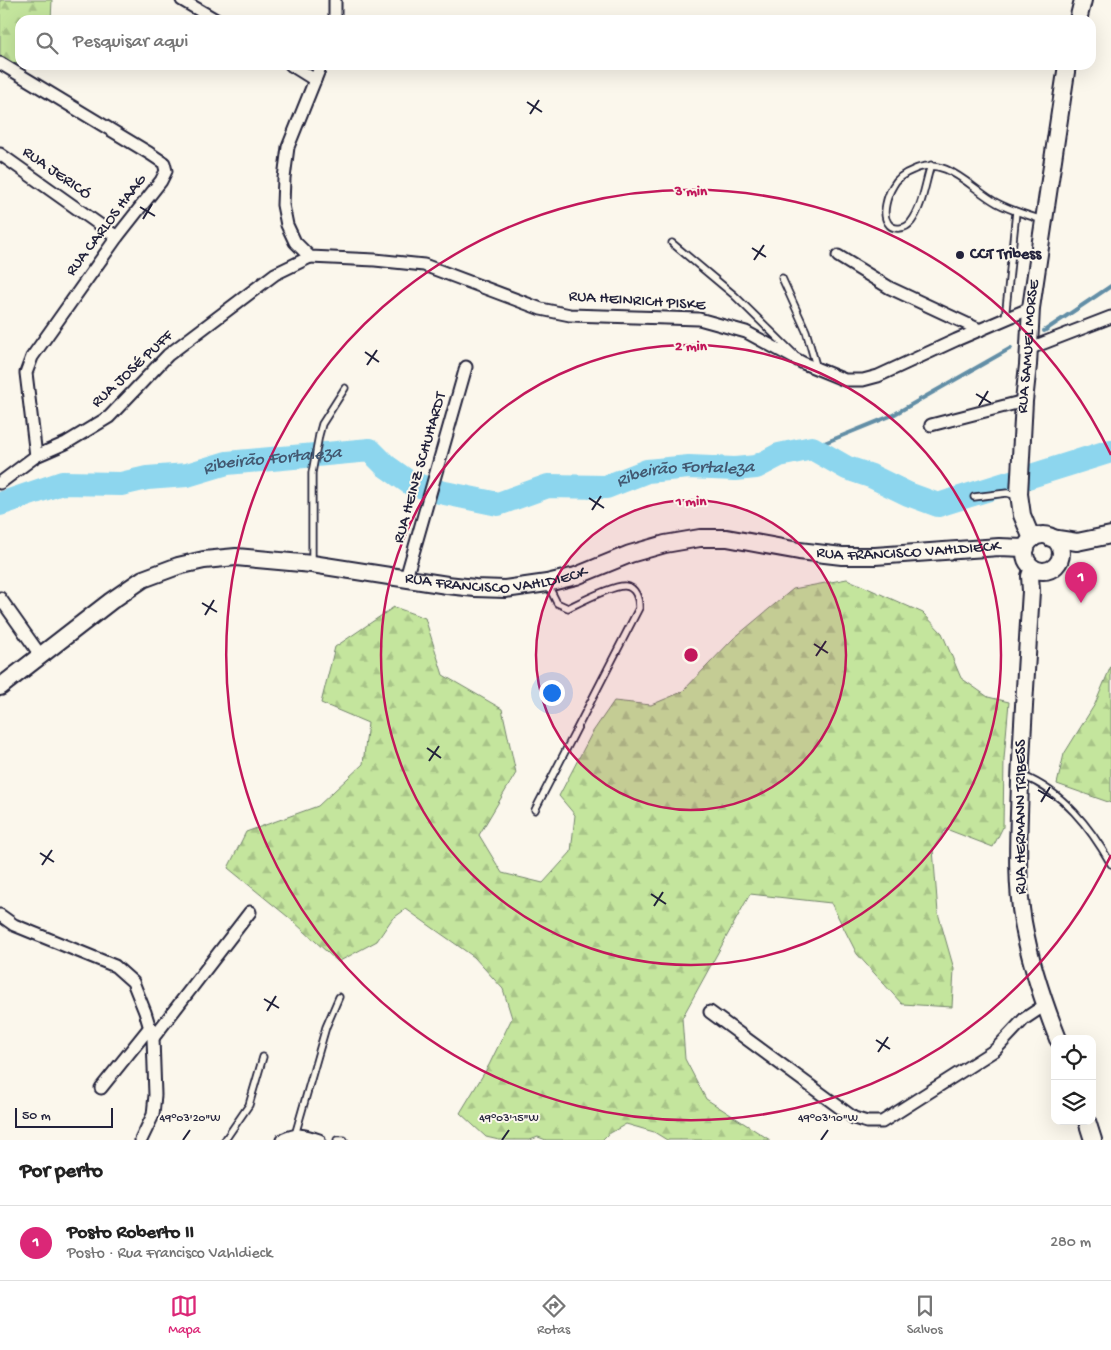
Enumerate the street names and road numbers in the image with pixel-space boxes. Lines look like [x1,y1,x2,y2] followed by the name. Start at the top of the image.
[18,143,94,205] street label: RUA JERICÓ
[63,171,152,280] street label: RUA CARLOS HAAG
[1014,277,1045,414] street label: RUA SAMUEL MORSE
[568,288,707,316] street label: RUA HEINRICH PISKE
[88,327,178,413] street label: RUA JOSÉ PUFF
[390,389,452,546] street label: RUA HEINZ SCHUHARDT
[815,537,1003,566] street label: RUA FRANCISCO VAHLDIECK
[403,562,592,599] street label: RUA FRANCISCO VAHLDIECK
[1013,739,1032,894] street label: RUA HERMANN TRIBESS

